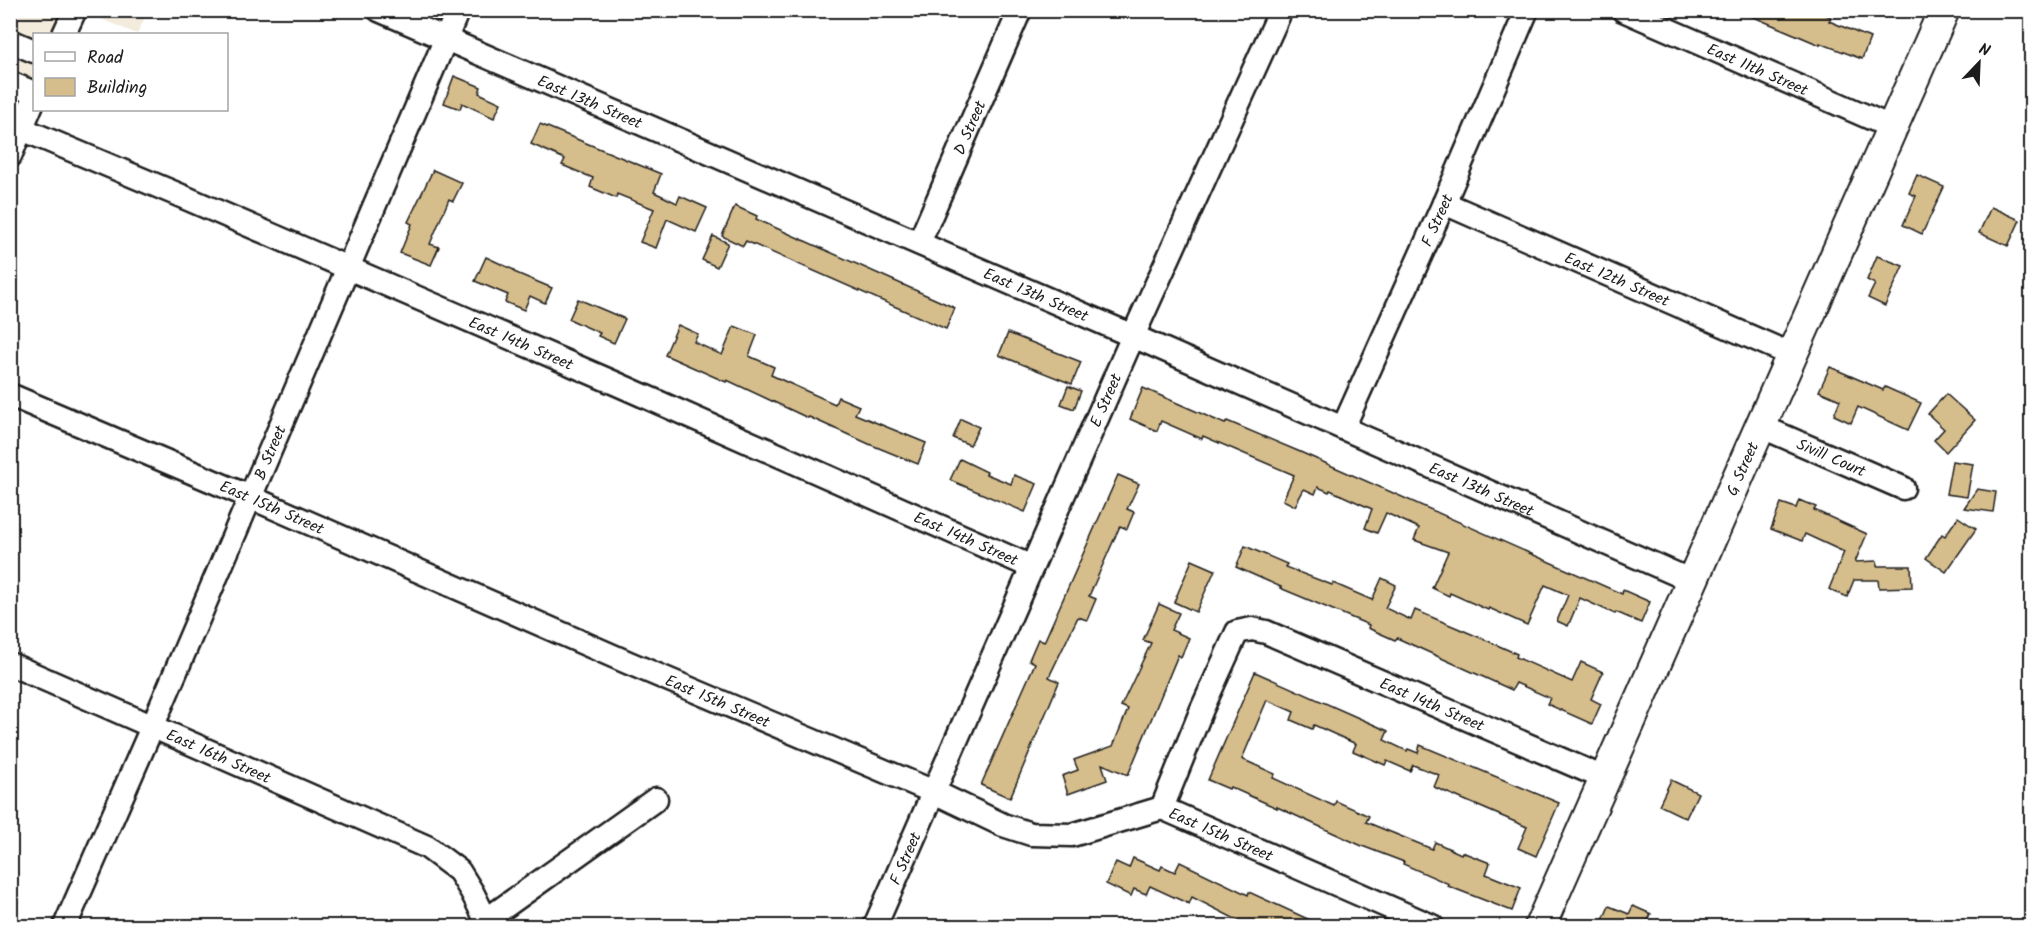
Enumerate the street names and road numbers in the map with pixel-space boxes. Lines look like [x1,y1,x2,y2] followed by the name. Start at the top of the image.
[1703,37,1812,104] street label: East 11th Street
[533,69,647,137] street label: East 13th Street
[948,96,994,159] street label: D Street
[1415,190,1461,251] street label: F Street
[1560,246,1674,314] street label: East 12th Street
[979,262,1093,330] street label: East 13th Street
[464,310,578,378] street label: East 14th Street
[1084,369,1129,432] street label: E Street
[248,421,294,484] street label: B Street
[1792,432,1870,485] street label: Sivill Court
[1720,437,1766,500] street label: G Street
[1424,456,1538,524] street label: East 13th Street
[215,474,329,542] street label: East 15th Street
[909,505,1023,574] street label: East 14th Street
[661,669,774,736] street label: East 15th Street
[1375,671,1489,739] street label: East 14th Street
[162,723,275,791] street label: East 16th Street
[1164,801,1277,869] street label: East 15th Street
[883,828,929,889] street label: F Street

